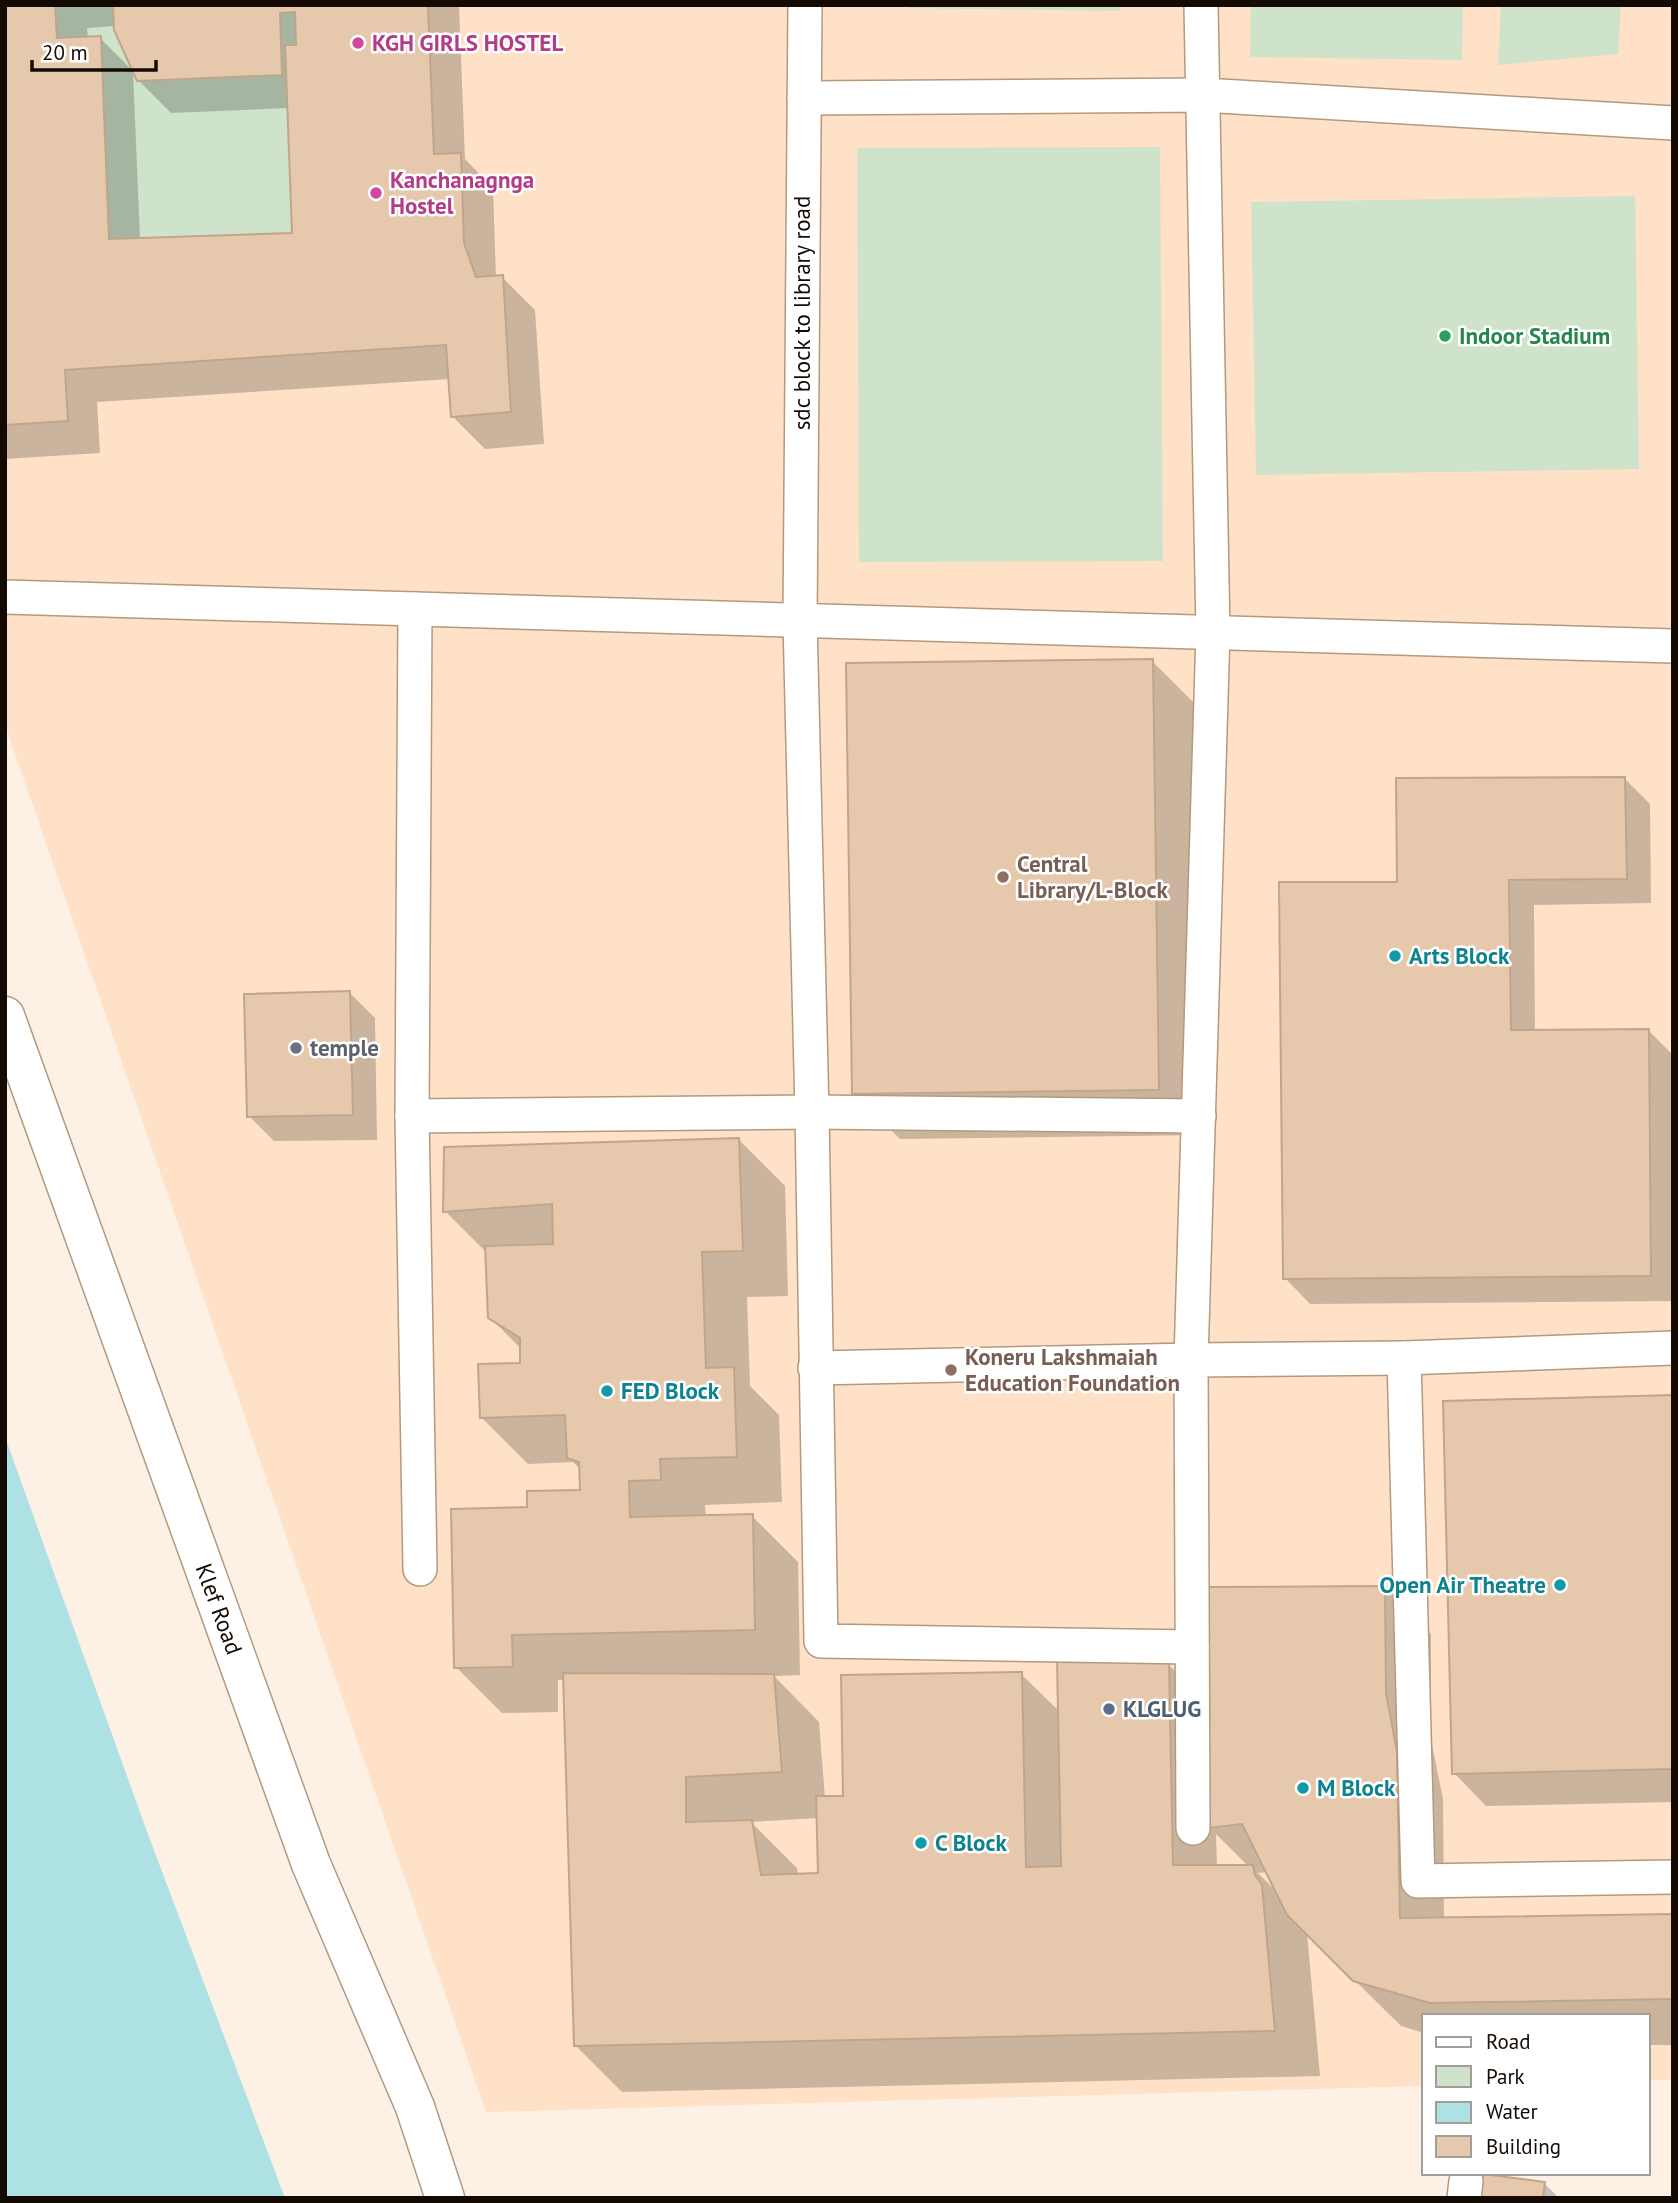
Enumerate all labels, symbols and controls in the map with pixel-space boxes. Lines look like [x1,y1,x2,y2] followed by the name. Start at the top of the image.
[32,28,156,72] scale bar
[372,28,563,57] place label: KGH GIRLS HOSTEL
[350,35,366,51] marker: KGH GIRLS HOSTEL
[42,39,88,66] text: 20 m
[390,165,534,220] place label: Kanchanagnga Hostel
[368,185,384,201] marker: Kanchanagnga Hostel
[787,196,816,430] street label: sdc block to library road
[1459,321,1610,350] place label: Indoor Stadium
[1437,328,1453,344] marker: Indoor Stadium
[1017,849,1168,904] place label: Central Library/L-Block
[995,869,1011,885] marker: Central Library/L-Block
[1409,941,1510,970] place label: Arts Block
[1387,948,1403,964] marker: Arts Block
[310,1033,379,1062] place label: temple
[288,1040,304,1056] marker: temple
[965,1342,1180,1397] place label: Koneru Lakshmaiah Education Foundation
[943,1362,959,1378] marker: Koneru Lakshmaiah Education Foundation
[621,1376,720,1405] place label: FED Block
[599,1383,615,1399] marker: FED Block
[190,1559,249,1658] street label: Klef Road
[1379,1570,1546,1599] place label: Open Air Theatre
[1552,1577,1568,1593] marker: Open Air Theatre
[1123,1694,1201,1723] place label: KLGLUG
[1101,1701,1117,1717] marker: KLGLUG
[1317,1773,1396,1802] place label: M Block
[1295,1780,1311,1796] marker: M Block
[935,1828,1007,1857] place label: C Block
[913,1835,929,1851] marker: C Block
[1422,2014,1650,2175] legend
[1486,2028,1530,2055] text: Road
[1486,2063,1525,2090] text: Park
[1486,2098,1538,2125] text: Water
[1486,2133,1561,2160] text: Building

